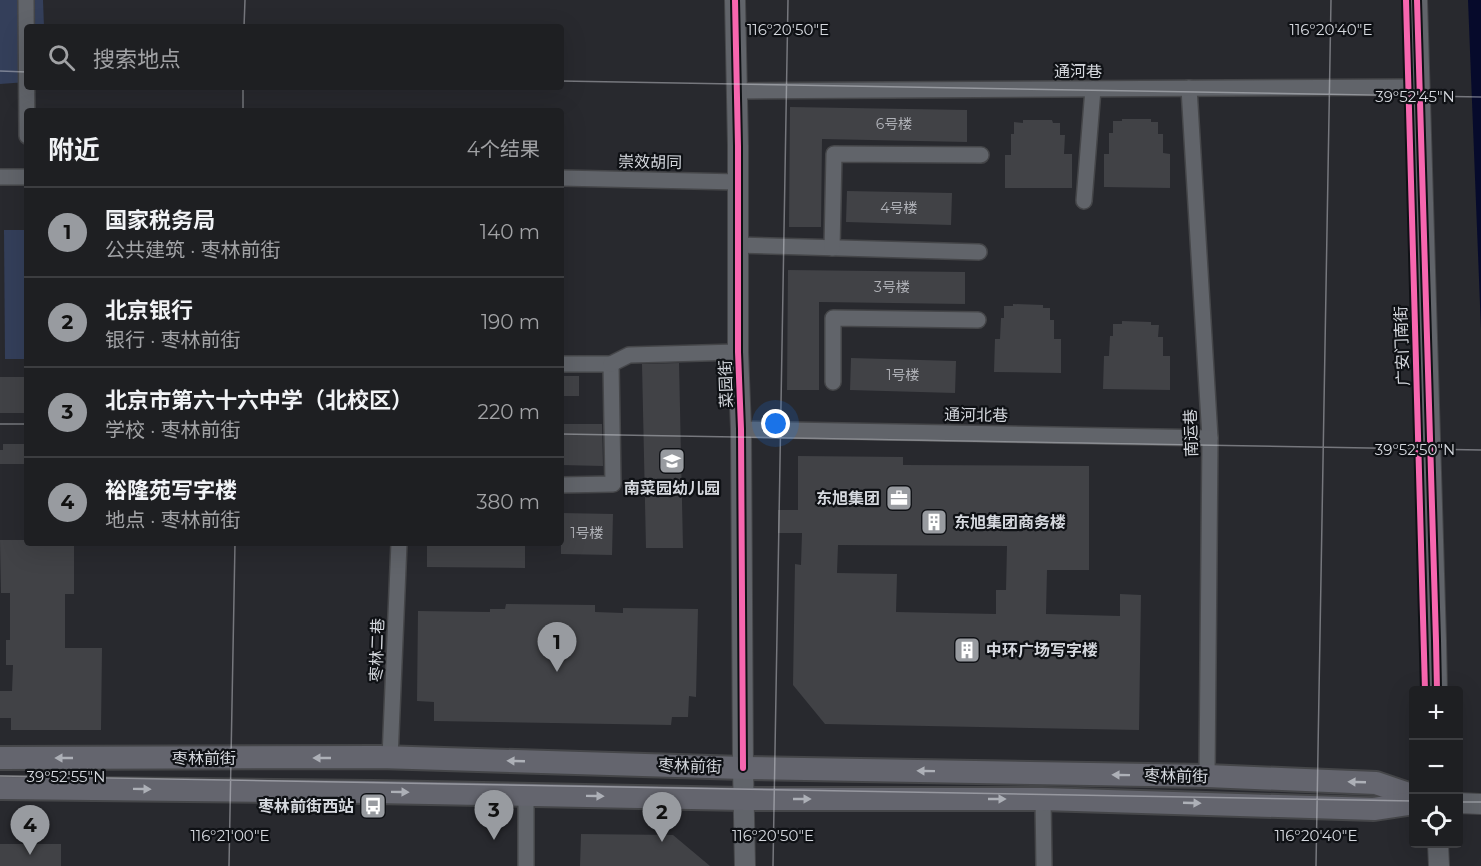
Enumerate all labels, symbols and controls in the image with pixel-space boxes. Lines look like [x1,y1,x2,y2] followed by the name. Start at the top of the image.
[747,20,829,39] text: 116°20'50"E
[1290,20,1372,39] text: 116°20'40"E
[24,24,564,90] search box
[45,41,78,74] icon: search
[93,46,181,73] text: 搜索地点
[1054,62,1102,81] street label: 通河巷
[1375,87,1455,106] text: 39°52'45"N
[876,115,912,133] house number: 6号楼
[48,134,100,166] text: 附近
[467,137,540,161] text: 4个结果
[618,152,682,172] street label: 崇效胡同
[880,199,918,217] house number: 4号楼
[105,207,215,234] text: 国家税务局
[64,220,71,244] text: 1
[480,220,540,244] text: 140 m
[105,238,281,262] text: 公共建筑 · 枣林前街
[874,278,910,296] house number: 3号楼
[105,297,193,324] text: 北京银行
[1391,306,1413,386] street label: 广安门南街
[62,310,73,334] text: 2
[481,310,540,334] text: 190 m
[105,328,241,352] text: 银行 · 枣林前街
[716,360,736,408] street label: 菜园街
[886,366,920,384] house number: 1号楼
[105,387,413,414] text: 北京市第六十六中学（北校区）
[62,400,73,424] text: 3
[478,400,540,424] text: 220 m
[944,405,1008,425] street label: 通河北巷
[761,409,790,438] your location
[1181,409,1201,457] street label: 南运巷
[105,418,241,442] text: 学校 · 枣林前街
[1375,440,1455,459] text: 39°52'50"N
[657,446,687,476] school or university icon: 南菜园幼儿园
[105,477,237,504] text: 裕隆苑写字楼
[624,479,720,498] place label: 南菜园幼儿园
[884,483,914,513] office icon: 东旭集团
[816,489,880,508] place label: 东旭集团
[61,490,74,514] text: 4
[476,490,540,514] text: 380 m
[919,507,949,537] building icon: 东旭集团商务楼
[105,508,241,532] text: 地点 · 枣林前街
[954,513,1066,532] place label: 东旭集团商务楼
[570,524,604,542] house number: 1号楼
[366,618,388,682] street label: 枣林二巷
[538,622,576,672] pin: 1
[952,635,982,665] building icon: 中环广场写字楼
[986,641,1098,660] place label: 中环广场写字楼
[1409,686,1463,848] map controls
[1409,686,1463,740] button: +
[1409,740,1463,794] button: −
[172,749,236,768] street label: 枣林前街
[54,753,73,763] one-way arrow
[312,753,331,762] one-way arrow
[658,755,722,777] street label: 枣林前街
[507,757,526,766] one-way arrow
[916,766,935,776] one-way arrow
[1144,766,1208,786] street label: 枣林前街
[27,767,105,786] text: 39°52'55"N
[1111,770,1130,779] one-way arrow
[1348,777,1367,786] one-way arrow
[133,784,152,794] one-way arrow
[391,787,410,797] one-way arrow
[474,790,514,840] pin: 3
[358,791,388,821] bus stop icon: 枣林前街西站
[586,791,605,801] one-way arrow
[642,792,682,842] pin: 2
[792,794,811,804] one-way arrow
[987,794,1006,804] one-way arrow
[1409,794,1463,848] button: locate
[258,797,354,816] place label: 枣林前街西站
[1182,799,1201,808] one-way arrow
[10,806,50,855] pin: 4
[190,826,270,845] text: 116°21'00"E
[732,826,814,845] text: 116°20'50"E
[1275,826,1357,845] text: 116°20'40"E

